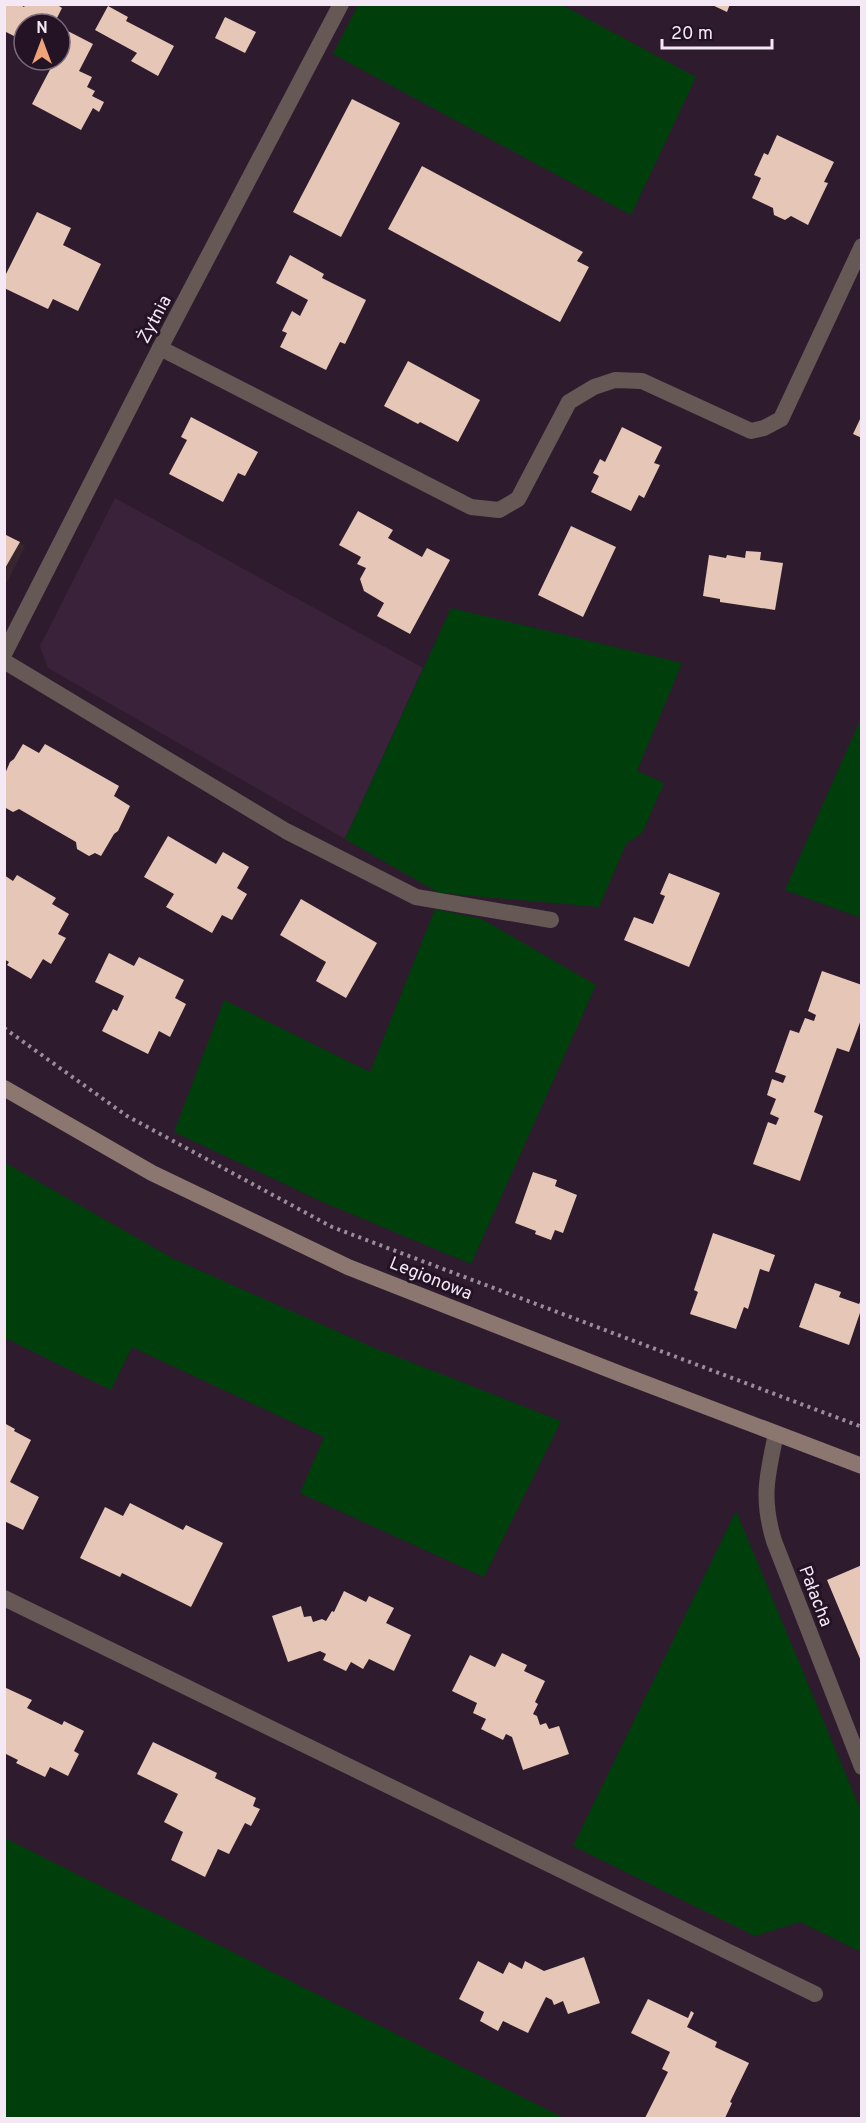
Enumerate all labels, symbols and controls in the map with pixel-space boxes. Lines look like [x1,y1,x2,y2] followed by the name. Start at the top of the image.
[12,12,72,72] north arrow
[662,12,772,50] scale bar
[36,19,48,39] text: N
[671,23,713,46] text: 20 m
[131,291,178,348] street label: Żytnia
[386,1252,475,1306] street label: Legionowa
[792,1563,837,1630] street label: Pałacha

